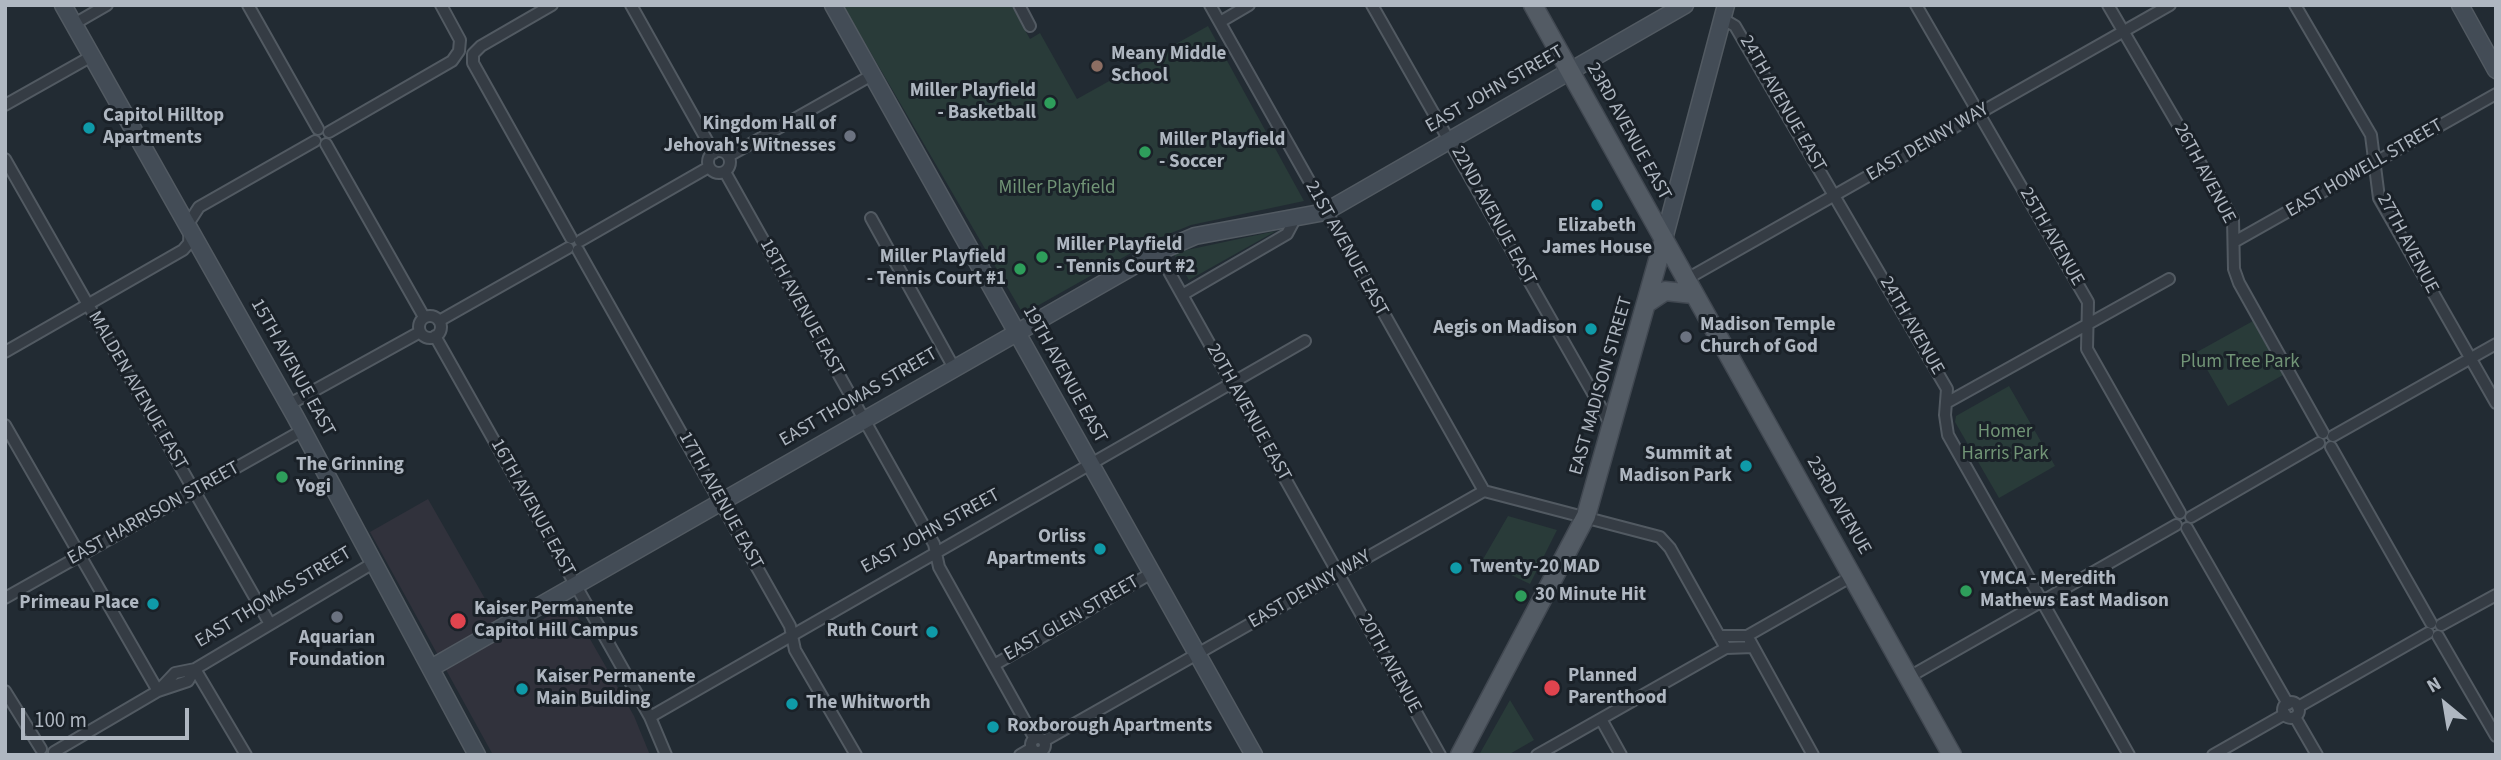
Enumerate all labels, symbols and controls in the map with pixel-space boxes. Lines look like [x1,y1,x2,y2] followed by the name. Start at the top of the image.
[1734,32,1830,176] street label: 24TH AVENUE EAST
[1422,41,1568,139] street label: EAST JOHN STREET
[1111,44,1226,88] place label: Meany Middle School
[1089,58,1105,74] marker: Meany Middle School
[1581,59,1675,205] street label: 23RD AVENUE EAST
[910,81,1036,125] place label: Miller Playfield - Basketball
[1042,95,1058,111] marker: Miller Playfield - Basketball
[1863,99,1993,187] street label: EAST DENNY WAY
[103,106,224,150] place label: Capitol Hilltop Apartments
[664,114,836,158] place label: Kingdom Hall of Jehovah's Witnesses
[2283,115,2447,223] street label: EAST HOWELL STREET
[81,120,97,136] marker: Capitol Hilltop Apartments
[2168,120,2240,228] street label: 26TH AVENUE
[842,128,858,144] marker: Kingdom Hall of Jehovah's Witnesses
[1159,130,1285,174] place label: Miller Playfield - Soccer
[1445,143,1541,289] street label: 22ND AVENUE EAST
[1137,144,1153,160] marker: Miller Playfield - Soccer
[1299,177,1393,321] street label: 21ST AVENUE EAST
[998,178,1116,200] park label: Miller Playfield
[2014,184,2088,290] street label: 25TH AVENUE
[2371,190,2443,298] street label: 27TH AVENUE
[1589,197,1605,213] marker: Elizabeth James House
[1542,216,1652,260] place label: Elizabeth James House
[754,235,848,381] street label: 18TH AVENUE EAST
[1056,235,1195,279] place label: Miller Playfield - Tennis Court #2
[867,247,1006,291] place label: Miller Playfield - Tennis Court #1
[1034,249,1050,265] marker: Miller Playfield - Tennis Court #2
[1012,261,1028,277] marker: Miller Playfield - Tennis Court #1
[1874,273,1948,379] street label: 24TH AVENUE
[1566,294,1638,478] street label: EAST MADISON STREET
[245,295,339,441] street label: 15TH AVENUE EAST
[1017,302,1111,448] street label: 19TH AVENUE EAST
[82,308,192,474] street label: MALDEN AVENUE EAST
[1700,315,1836,359] place label: Madison Temple Church of God
[1433,318,1577,340] place label: Aegis on Madison
[1583,321,1599,337] marker: Aegis on Madison
[1678,329,1694,345] marker: Madison Temple Church of God
[1201,340,1295,486] street label: 20TH AVENUE EAST
[776,344,942,452] street label: EAST THOMAS STREET
[2180,352,2300,374] park label: Plum Tree Park
[1961,422,2049,466] park label: Homer Harris Park
[673,428,767,574] street label: 17TH AVENUE EAST
[485,435,579,581] street label: 16TH AVENUE EAST
[1619,444,1732,488] place label: Summit at Madison Park
[1801,453,1875,559] street label: 23RD AVENUE
[296,455,404,499] place label: The Grinning Yogi
[64,457,244,571] street label: EAST HARRISON STREET
[1738,458,1754,474] marker: Summit at Madison Park
[274,469,290,485] marker: The Grinning Yogi
[858,484,1004,580] street label: EAST JOHN STREET
[987,527,1086,571] place label: Orliss Apartments
[1092,541,1108,557] marker: Orliss Apartments
[192,542,356,654] street label: EAST THOMAS STREET
[1245,546,1375,634] street label: EAST DENNY WAY
[1470,557,1600,579] place label: Twenty-20 MAD
[1448,560,1464,576] marker: Twenty-20 MAD
[1980,569,2169,613] place label: YMCA - Meredith Mathews East Madison
[1000,571,1144,667] street label: EAST GLEN STREET
[1958,583,1974,599] marker: YMCA - Meredith Mathews East Madison
[1535,585,1646,607] place label: 30 Minute Hit
[1513,588,1529,604] marker: 30 Minute Hit
[19,593,139,615] place label: Primeau Place
[145,596,161,612] marker: Primeau Place
[474,599,638,643] place label: Kaiser Permanente Capitol Hill Campus
[329,609,345,625] marker: Aquarian Foundation
[448,611,468,631] marker: Kaiser Permanente Capitol Hill Campus
[1352,611,1426,717] street label: 20TH AVENUE
[826,621,918,643] place label: Ruth Court
[924,624,940,640] marker: Ruth Court
[289,628,385,672] place label: Aquarian Foundation
[1568,666,1667,710] place label: Planned Parenthood
[536,667,696,711] place label: Kaiser Permanente Main Building
[2410,669,2480,739] north arrow
[2422,671,2446,700] text: N
[1542,678,1562,698] marker: Planned Parenthood
[514,681,530,697] marker: Kaiser Permanente Main Building
[806,693,931,715] place label: The Whitworth
[24,694,192,738] scale bar
[784,696,800,712] marker: The Whitworth
[34,705,87,735] text: 100 m
[1007,716,1212,738] place label: Roxborough Apartments
[985,719,1001,735] marker: Roxborough Apartments

